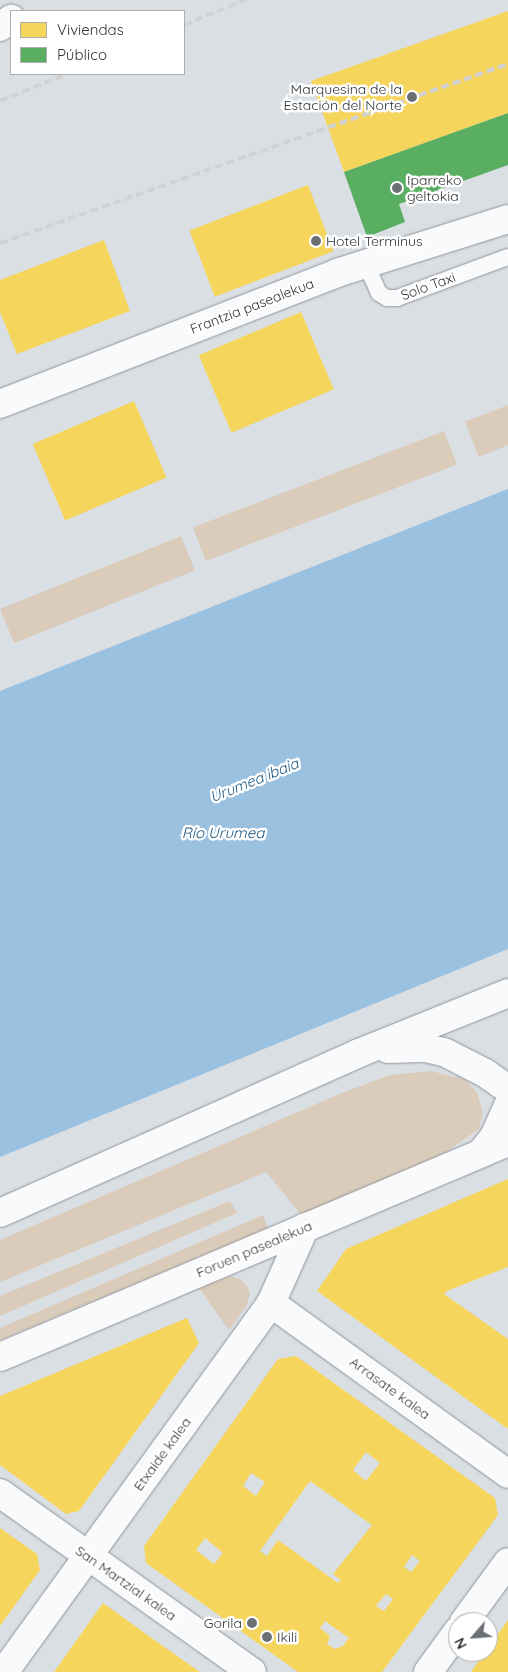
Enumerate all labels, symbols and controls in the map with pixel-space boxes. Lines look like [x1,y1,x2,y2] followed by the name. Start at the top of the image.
[10,10,185,75] legend
[57,20,124,39] text: Viviendas
[57,45,107,64] text: Público
[284,81,402,114] place label: Marquesina de la Estación del Norte
[406,91,418,103] marker: Marquesina de la Estación del Norte
[407,172,461,204] place label: Iparreko geltokia
[391,182,403,194] marker: Iparreko geltokia
[326,233,423,249] place label: Hotel Terminus
[310,235,322,247] marker: Hotel Terminus
[398,268,458,304] street label: Solo Taxi
[188,275,316,337] street label: Frantzia pasealekua
[207,754,301,806] water label: Urumea ibaia
[182,824,264,842] water label: Río Urumea
[194,1217,314,1281] street label: Foruen pasealekua
[347,1353,433,1423] street label: Arrasate kalea
[130,1414,194,1494] street label: Etxaide kalea
[72,1542,180,1624] street label: San Martzial kalea
[448,1612,498,1662] north arrow
[204,1615,242,1631] place label: Gorila
[246,1617,258,1629] marker: Gorila
[277,1629,297,1645] place label: Ikili
[261,1631,273,1643] marker: Ikili
[450,1635,471,1652] text: N

